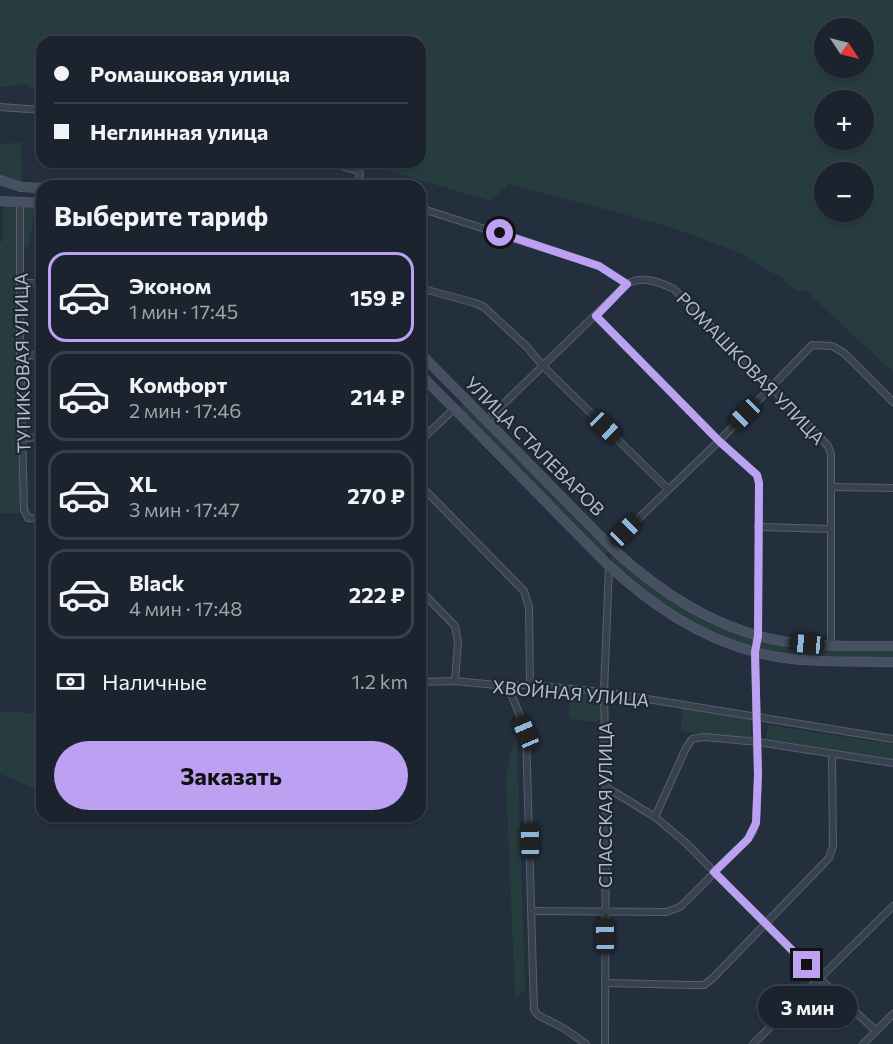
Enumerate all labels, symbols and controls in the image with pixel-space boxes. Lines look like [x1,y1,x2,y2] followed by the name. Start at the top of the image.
[814,18,874,78] north arrow
[814,18,874,222] map controls
[90,60,290,87] text: Ромашковая улица
[814,90,874,150] button: +
[90,118,268,145] text: Неглинная улица
[814,162,874,222] button: −
[54,199,268,232] text: Выберите тариф
[486,219,513,246] route start
[57,270,111,324] icon: car
[129,272,211,299] text: Эконом
[9,273,35,453] street label: ТУПИКОВАЯ УЛИЦА
[350,284,405,311] text: 159 ₽
[672,287,830,449] street label: РОМАШКОВАЯ УЛИЦА
[129,299,238,323] text: 1 мин · 17:45
[57,369,111,423] icon: car
[129,371,227,398] text: Комфорт
[461,372,609,520] street label: УЛИЦА СТАЛЕВАРОВ
[350,383,405,410] text: 214 ₽
[726,395,764,433] car
[129,398,241,422] text: 2 мин · 17:46
[586,408,624,446] car
[57,468,111,522] icon: car
[129,470,157,497] text: XL
[347,482,405,509] text: 270 ₽
[129,497,240,521] text: 3 мин · 17:47
[606,512,644,550] car
[57,567,111,621] icon: car
[129,569,184,596] text: Black
[349,581,405,608] text: 222 ₽
[129,596,242,620] text: 4 мин · 17:48
[788,633,826,655] car
[54,665,87,698] icon: cash
[102,668,207,695] text: Наличные
[352,669,408,693] text: 1.2 km
[492,675,650,711] street label: ХВОЙНАЯ УЛИЦА
[511,713,541,753] car
[594,722,616,888] street label: СПАССКАЯ УЛИЦА
[54,741,408,810] button: Заказать
[521,823,539,859] car
[596,918,614,954] car
[793,951,820,978] route end
[758,986,856,1028] callout: 3 мин
[781,995,834,1019] text: 3 мин

